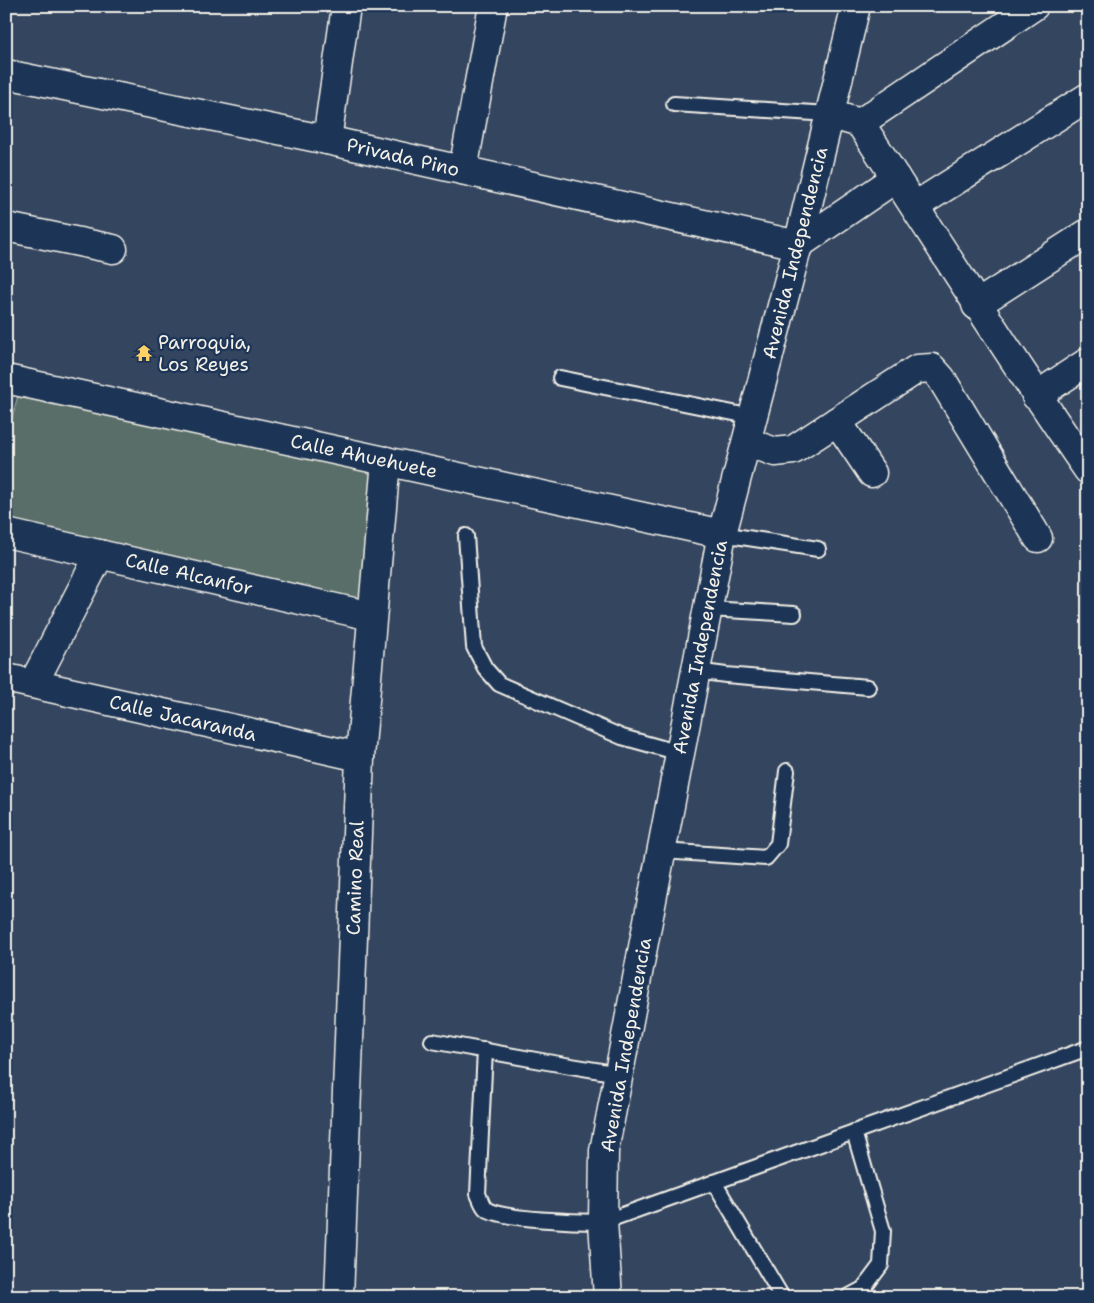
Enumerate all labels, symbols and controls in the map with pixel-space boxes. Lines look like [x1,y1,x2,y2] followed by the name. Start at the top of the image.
[344,132,462,182] street label: Privada Pino
[757,144,834,362] street label: Avenida Independencia
[158,330,251,377] place label: Parroquia, Los Reyes
[134,343,154,363] temple icon: Parroquia, Los Reyes
[288,428,440,484] street label: Calle Ahuehuete
[667,538,733,756] street label: Avenida Independencia
[123,547,255,601] street label: Calle Alcanfor
[107,689,259,747] street label: Calle Jacaranda
[341,820,370,936] street label: Camino Real
[595,935,657,1154] street label: Avenida Independencia

